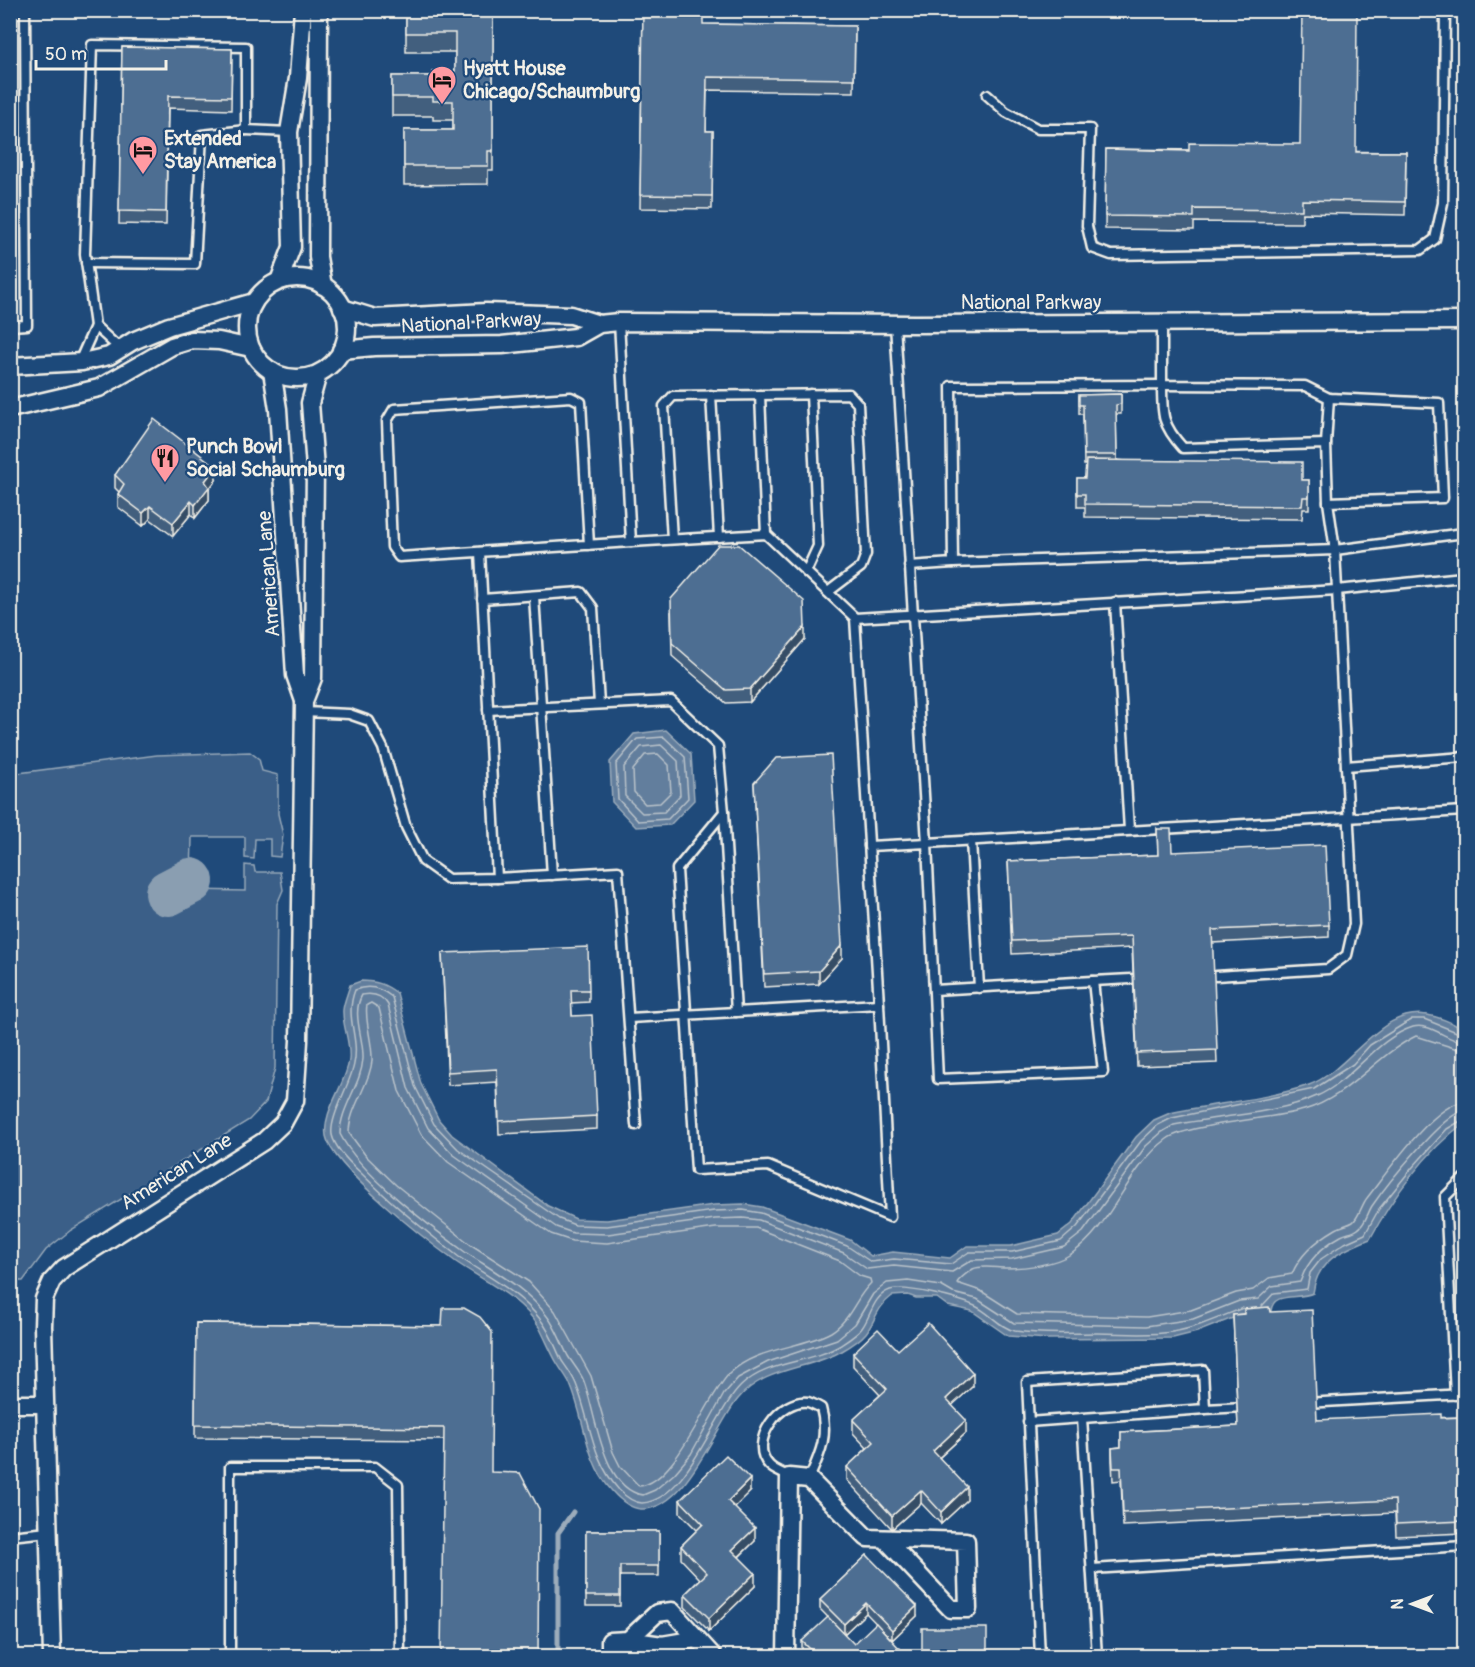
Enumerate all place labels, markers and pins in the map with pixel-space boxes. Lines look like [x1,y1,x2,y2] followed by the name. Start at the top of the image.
[463,56,640,104] place label: Hyatt House Chicago/Schaumburg
[426,64,458,106] hotel icon: Hyatt House Chicago/Schaumburg
[164,126,276,174] place label: Extended Stay America
[127,134,159,176] hotel icon: Extended Stay America
[186,434,345,482] place label: Punch Bowl Social Schaumburg
[149,442,181,484] restaurant icon: Punch Bowl Social Schaumburg

